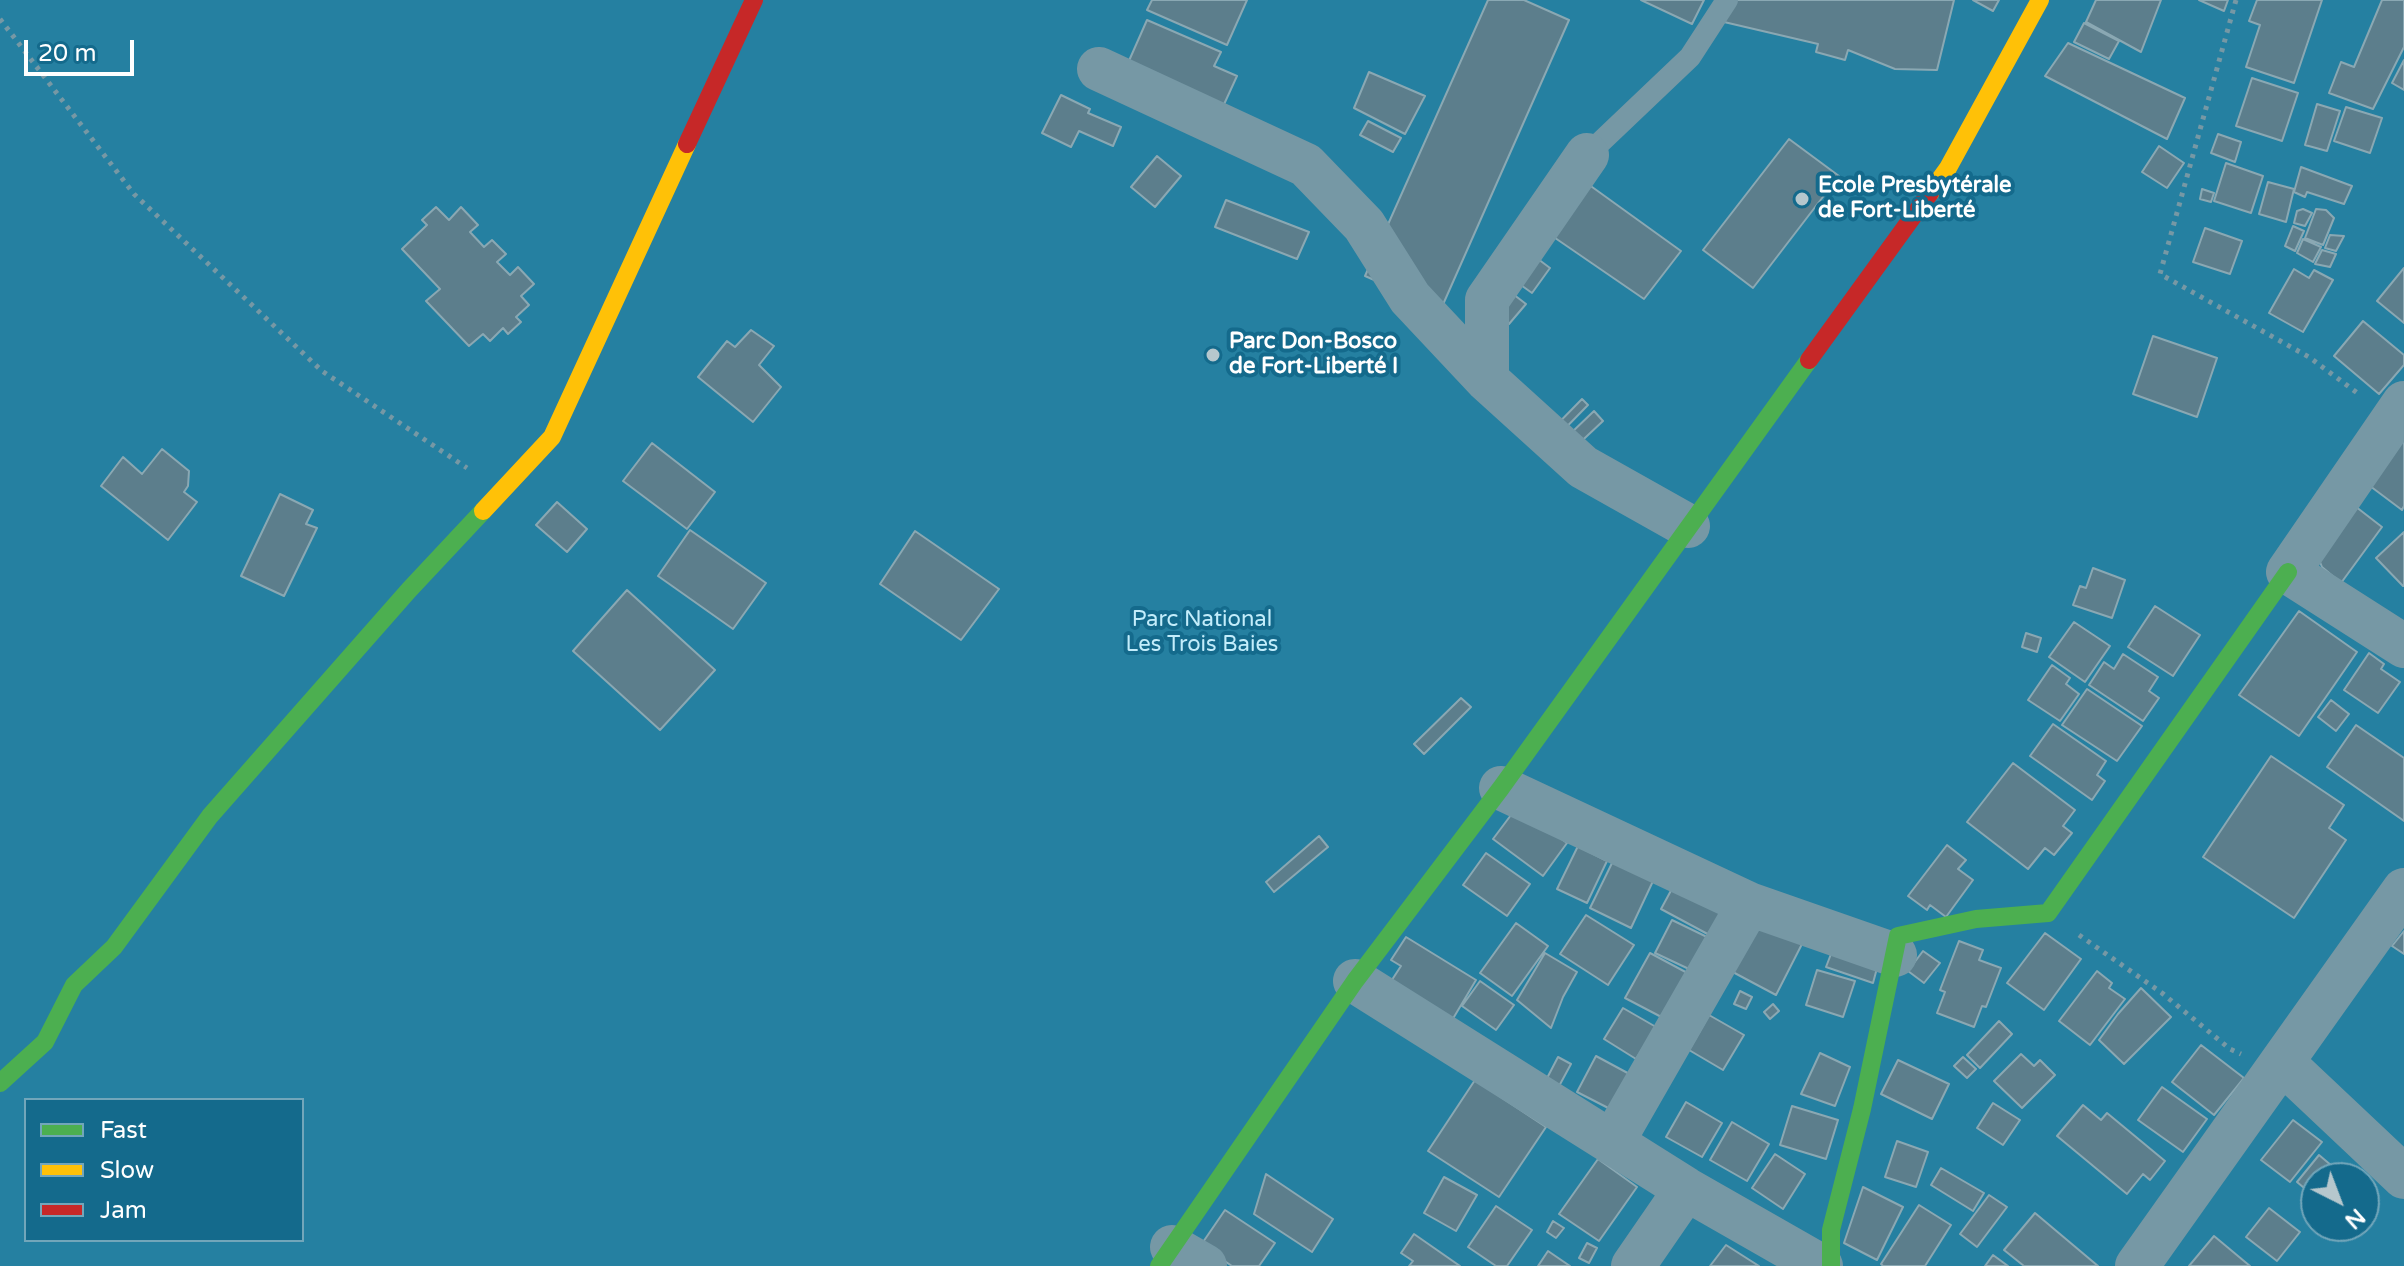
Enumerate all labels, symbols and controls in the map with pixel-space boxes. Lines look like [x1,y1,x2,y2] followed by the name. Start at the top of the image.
[28,24,138,74] scale bar
[38,39,96,68] text: 20 m
[1818,173,2012,224] place label: Ecole Presbytérale de Fort-Liberté
[1793,190,1811,208] marker: Ecole Presbytérale de Fort-Liberté
[1229,329,1398,380] place label: Parc Don-Bosco de Fort-Liberté I
[1204,346,1222,364] marker: Parc Don-Bosco de Fort-Liberté I
[1126,607,1278,658] park label: Parc National Les Trois Baies
[24,1098,304,1242] legend
[100,1116,147,1145] text: Fast
[100,1156,154,1185] text: Slow
[2300,1162,2380,1242] north arrow
[100,1196,147,1225] text: Jam
[2339,1203,2370,1234] text: N

